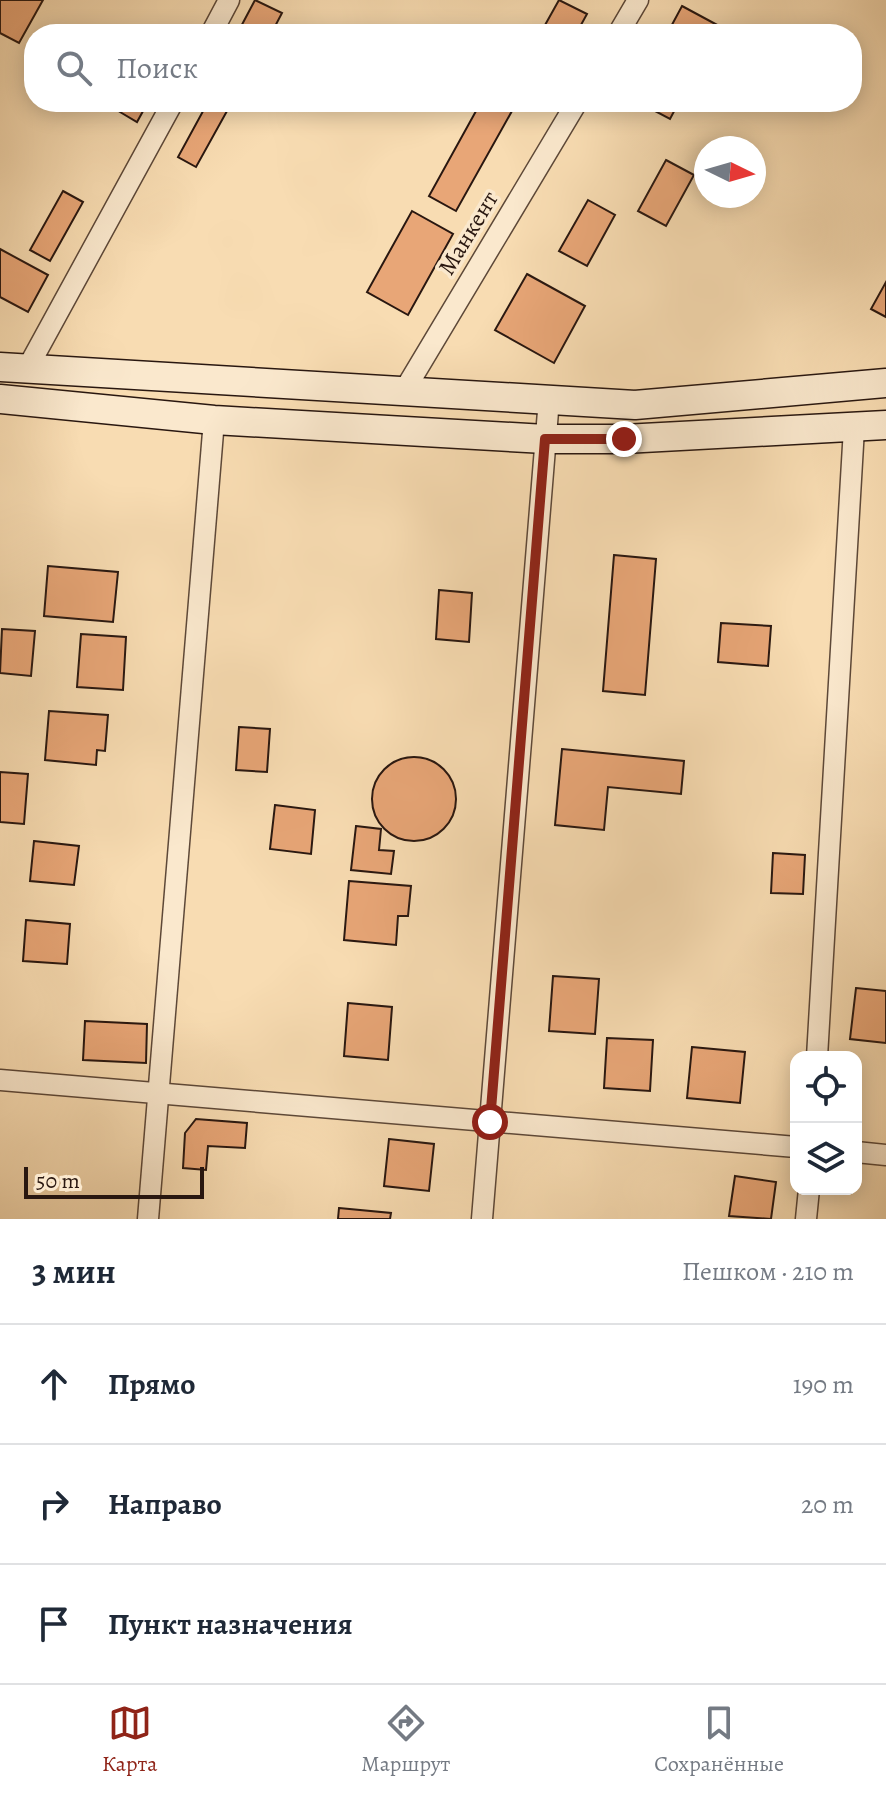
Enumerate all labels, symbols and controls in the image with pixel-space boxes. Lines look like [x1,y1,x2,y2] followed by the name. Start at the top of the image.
[24,24,862,112] search box
[52,46,96,90] icon: search
[116,48,198,88] text: Поиск
[694,136,766,208] north arrow
[430,185,506,281] street label: Манкент
[606,421,642,457] route end
[790,1051,862,1195] map controls
[790,1051,862,1123] button: locate
[472,1104,508,1140] route start
[790,1123,862,1195] button: layers
[24,1163,204,1199] scale bar
[36,1166,80,1196] text: 50 m
[32,1248,116,1295] text: 3 мин
[682,1254,854,1289] text: Пешком · 210 m
[32,1362,76,1406] icon: ahead
[108,1364,195,1404] text: Прямо
[793,1367,854,1402] text: 190 m
[32,1482,76,1526] icon: right
[108,1484,222,1524] text: Направо
[801,1487,854,1522] text: 20 m
[32,1602,76,1646] icon: arrive
[108,1604,353,1644] text: Пункт назначения
[102,1701,157,1779] tab: Карта
[361,1701,450,1779] tab: Маршрут
[654,1701,784,1779] tab: Сохранённые

